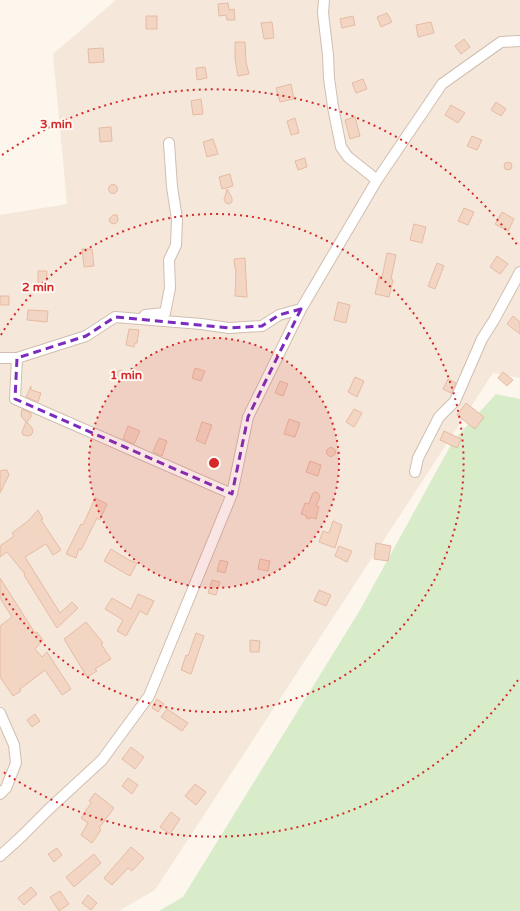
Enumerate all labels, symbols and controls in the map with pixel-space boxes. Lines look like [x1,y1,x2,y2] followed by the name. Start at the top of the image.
[40,117,72,131] text: 3 min
[22,280,54,294] text: 2 min
[110,368,142,382] text: 1 min
[207,456,221,470] centre of rings

